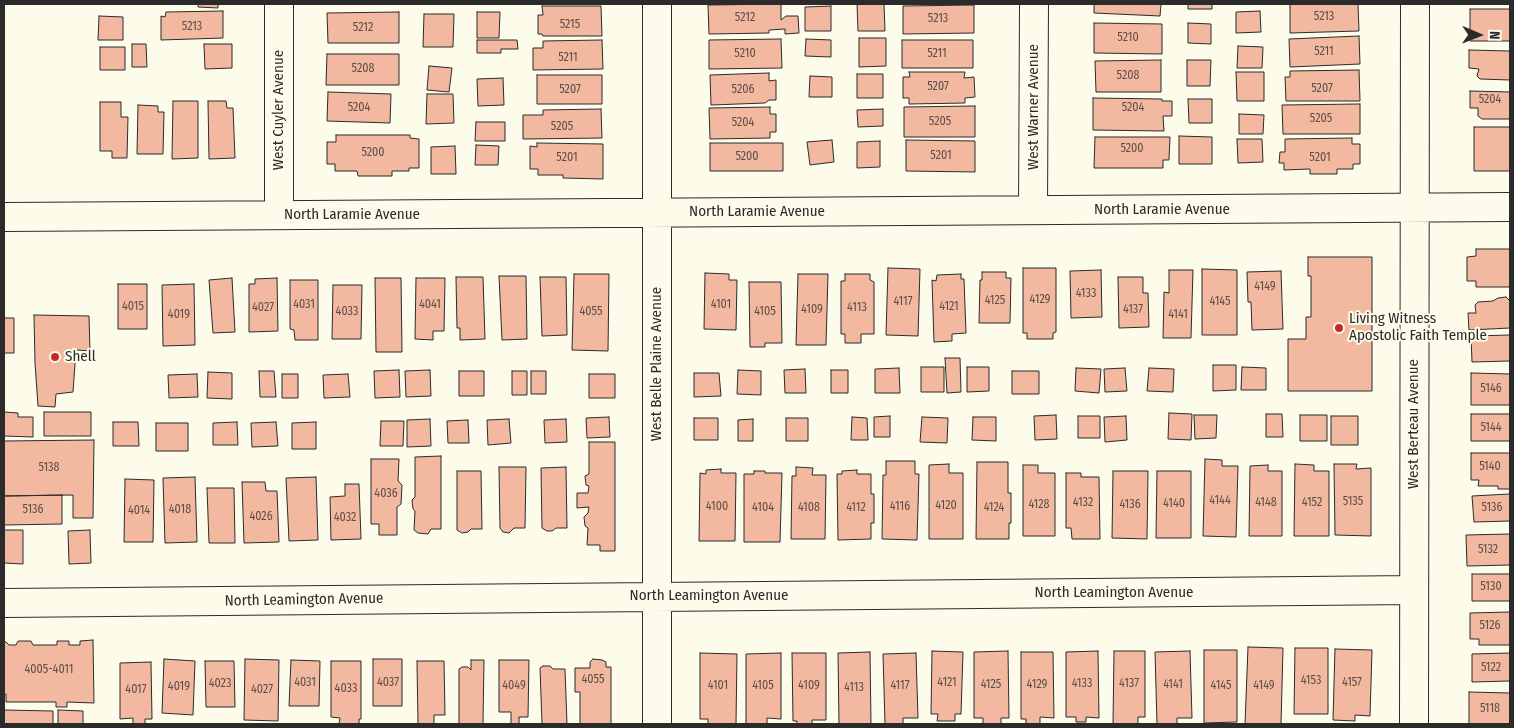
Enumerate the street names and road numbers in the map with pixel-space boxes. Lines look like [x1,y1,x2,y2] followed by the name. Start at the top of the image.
[1025,44,1043,170] street label: West Warner Avenue
[270,50,288,170] street label: West Cuyler Avenue
[1094,201,1230,219] street label: North Laramie Avenue
[689,203,825,221] street label: North Laramie Avenue
[284,206,420,224] street label: North Laramie Avenue
[648,287,666,441] street label: West Belle Plaine Avenue
[1405,359,1423,489] street label: West Berteau Avenue
[1035,584,1193,602] street label: North Leamington Avenue
[630,587,788,605] street label: North Leamington Avenue
[224,590,384,610] street label: North Leamington Avenue

